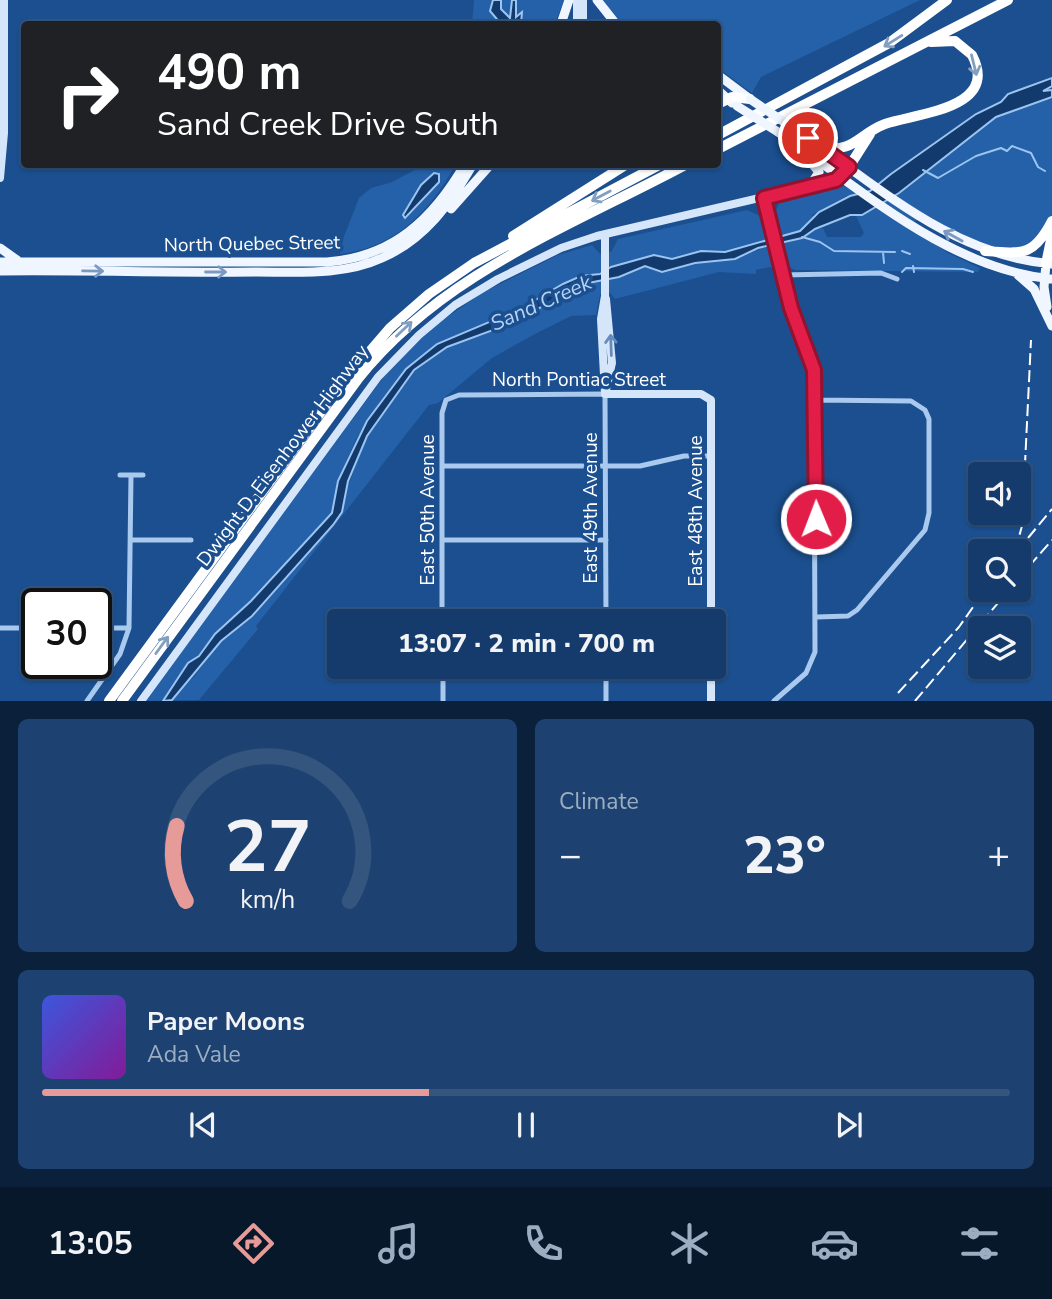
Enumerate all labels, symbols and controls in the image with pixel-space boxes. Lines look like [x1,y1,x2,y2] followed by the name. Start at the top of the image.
[883,34,903,48] one-way arrow
[157,39,301,106] text: 490 m
[42,49,133,140] icon: right
[968,53,981,75] one-way arrow
[157,103,499,146] text: Sand Creek Drive South
[778,108,838,168] pin
[789,119,827,157] icon: arrive
[591,190,611,204] one-way arrow
[164,229,341,259] street label: North Quebec Street
[943,229,963,243] one-way arrow
[81,265,104,278] one-way arrow
[204,266,227,279] one-way arrow
[486,268,596,338] water label: Sand Creek
[395,321,413,337] one-way arrow
[604,334,618,357] one-way arrow
[191,339,375,572] street label: Dwight D. Eisenhower Highway
[492,367,666,393] street label: North Pontiac Street
[578,432,604,584] street label: East 49th Avenue
[415,434,441,586] street label: East 50th Avenue
[683,435,709,587] street label: East 48th Avenue
[968,462,1031,679] map controls
[968,462,1031,525] button: sound
[779,482,853,556] position arrow
[968,539,1031,602] button: search
[21,588,112,679] speed limit sign: 30
[968,616,1031,679] button: layers
[398,626,655,661] text: 13:07 · 2 min · 700 m
[155,636,169,655] one-way arrow
[559,786,639,817] text: Climate
[224,798,311,898] text: 27
[743,820,826,891] text: 23°
[559,830,582,881] text: −
[987,830,1010,881] text: +
[240,883,295,917] text: km/h
[147,1004,305,1039] text: Paper Moons
[147,1039,241,1070] text: Ada Vale
[184,1106,222,1144] icon: previous
[507,1106,545,1144] icon: pause
[830,1106,868,1144] icon: next
[229,1219,278,1268] icon: directions
[374,1219,423,1268] icon: music
[519,1219,568,1268] icon: phone
[665,1219,714,1268] icon: climate
[810,1219,859,1268] icon: car
[955,1219,1004,1268] icon: filters
[48,1222,133,1265] text: 13:05

